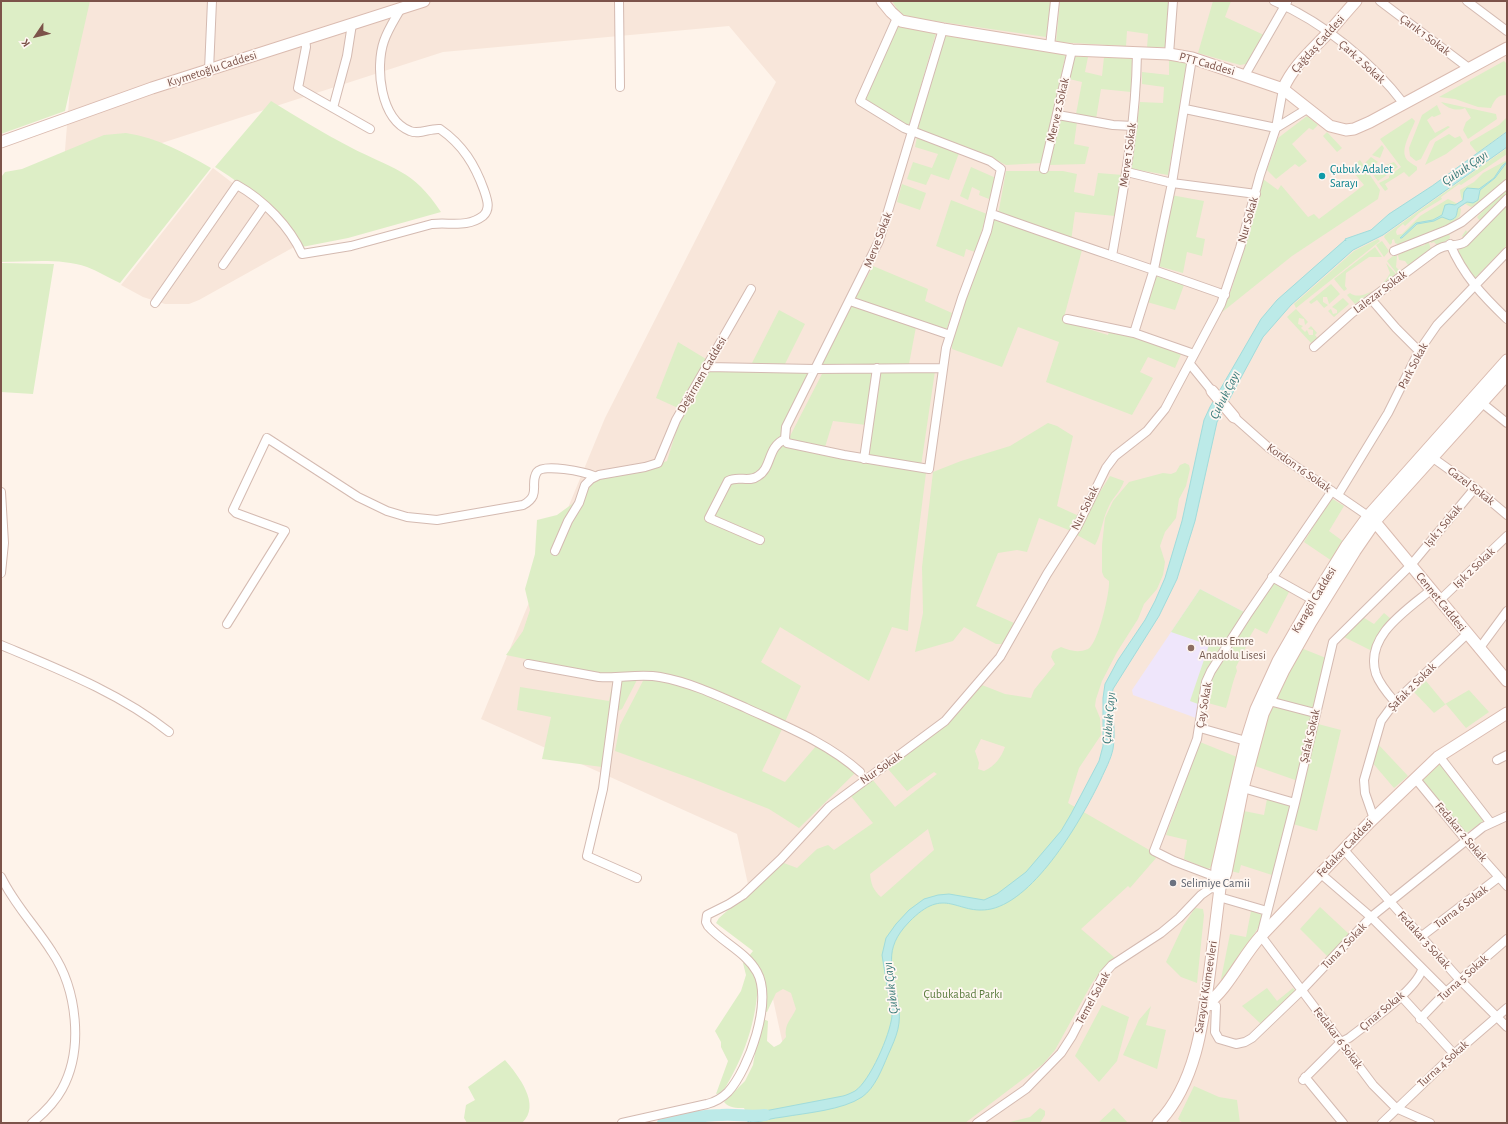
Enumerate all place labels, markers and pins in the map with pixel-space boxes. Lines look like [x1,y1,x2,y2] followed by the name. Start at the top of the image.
[1330,162,1393,190] place label: Çubuk Adalet Sarayı
[1317,171,1327,181] marker: Çubuk Adalet Sarayı
[1199,634,1266,662] place label: Yunus Emre Anadolu Lisesi
[1186,643,1196,653] marker: Yunus Emre Anadolu Lisesi
[1181,876,1250,890] place label: Selimiye Camii
[1168,878,1178,888] marker: Selimiye Camii

